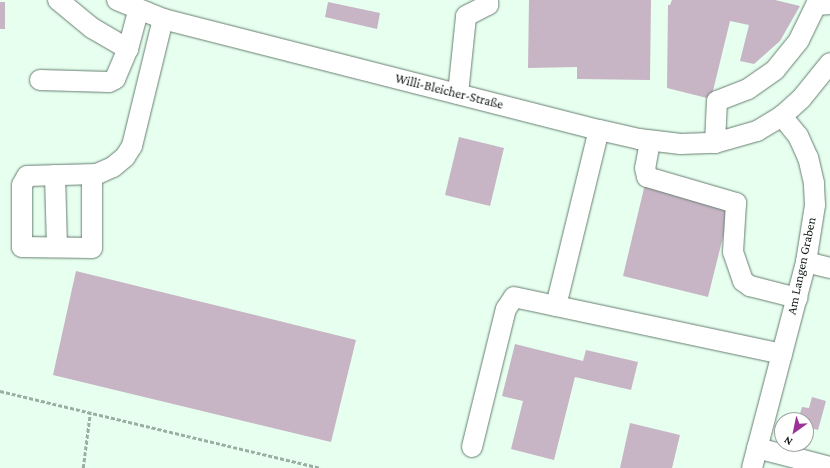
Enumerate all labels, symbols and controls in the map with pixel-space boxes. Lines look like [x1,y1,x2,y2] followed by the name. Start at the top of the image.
[393,71,505,113] street label: Willi-Bleicher-Straße
[784,216,820,316] street label: Am Langen Graben
[774,412,814,452] north arrow
[782,434,794,448] text: N

